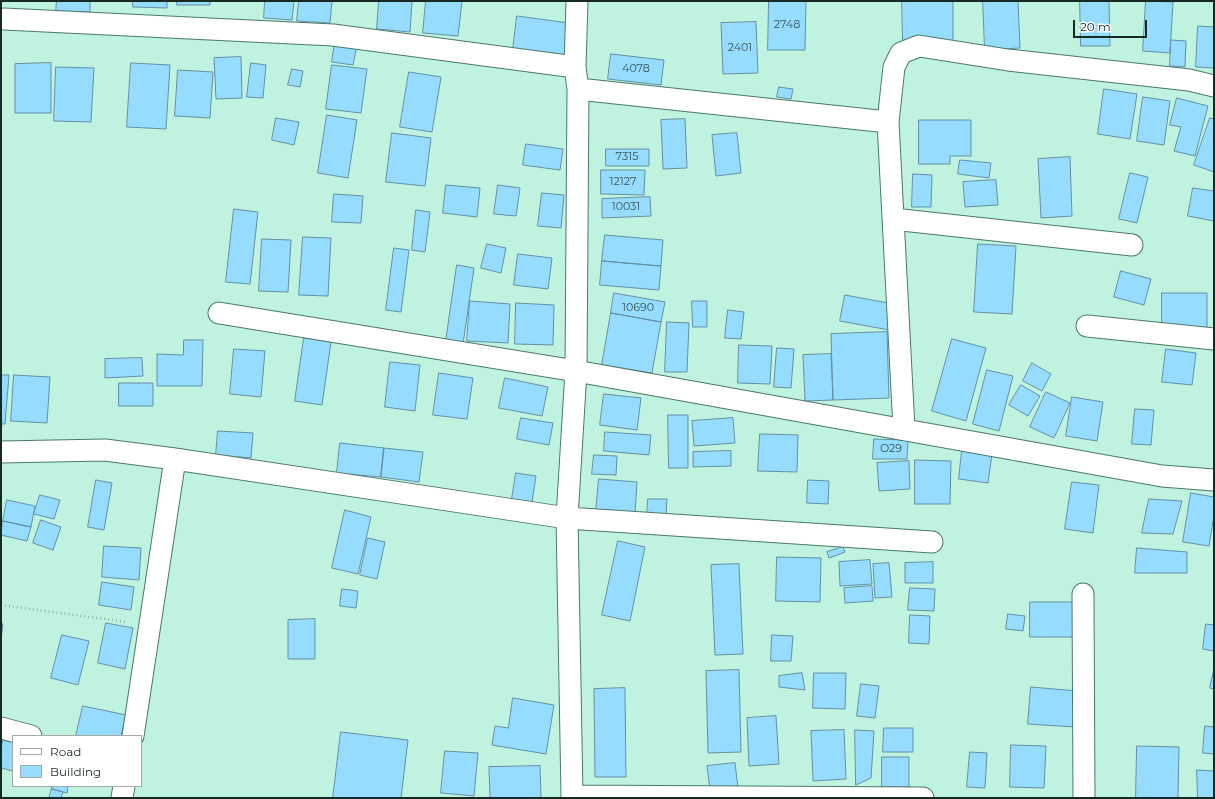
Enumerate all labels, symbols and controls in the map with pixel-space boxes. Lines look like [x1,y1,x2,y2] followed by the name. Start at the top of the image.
[1075,12,1149,38] scale bar
[774,18,800,32] house number: 2748
[1080,19,1111,34] text: 20 m
[728,41,752,55] house number: 2401
[622,62,650,76] house number: 4078
[616,150,638,164] house number: 7315
[610,175,636,189] house number: 12127
[612,200,640,214] house number: 10031
[622,301,654,315] house number: 10690
[880,442,902,456] house number: O29
[12,735,142,787] legend
[50,744,81,759] text: Road
[50,764,101,779] text: Building

